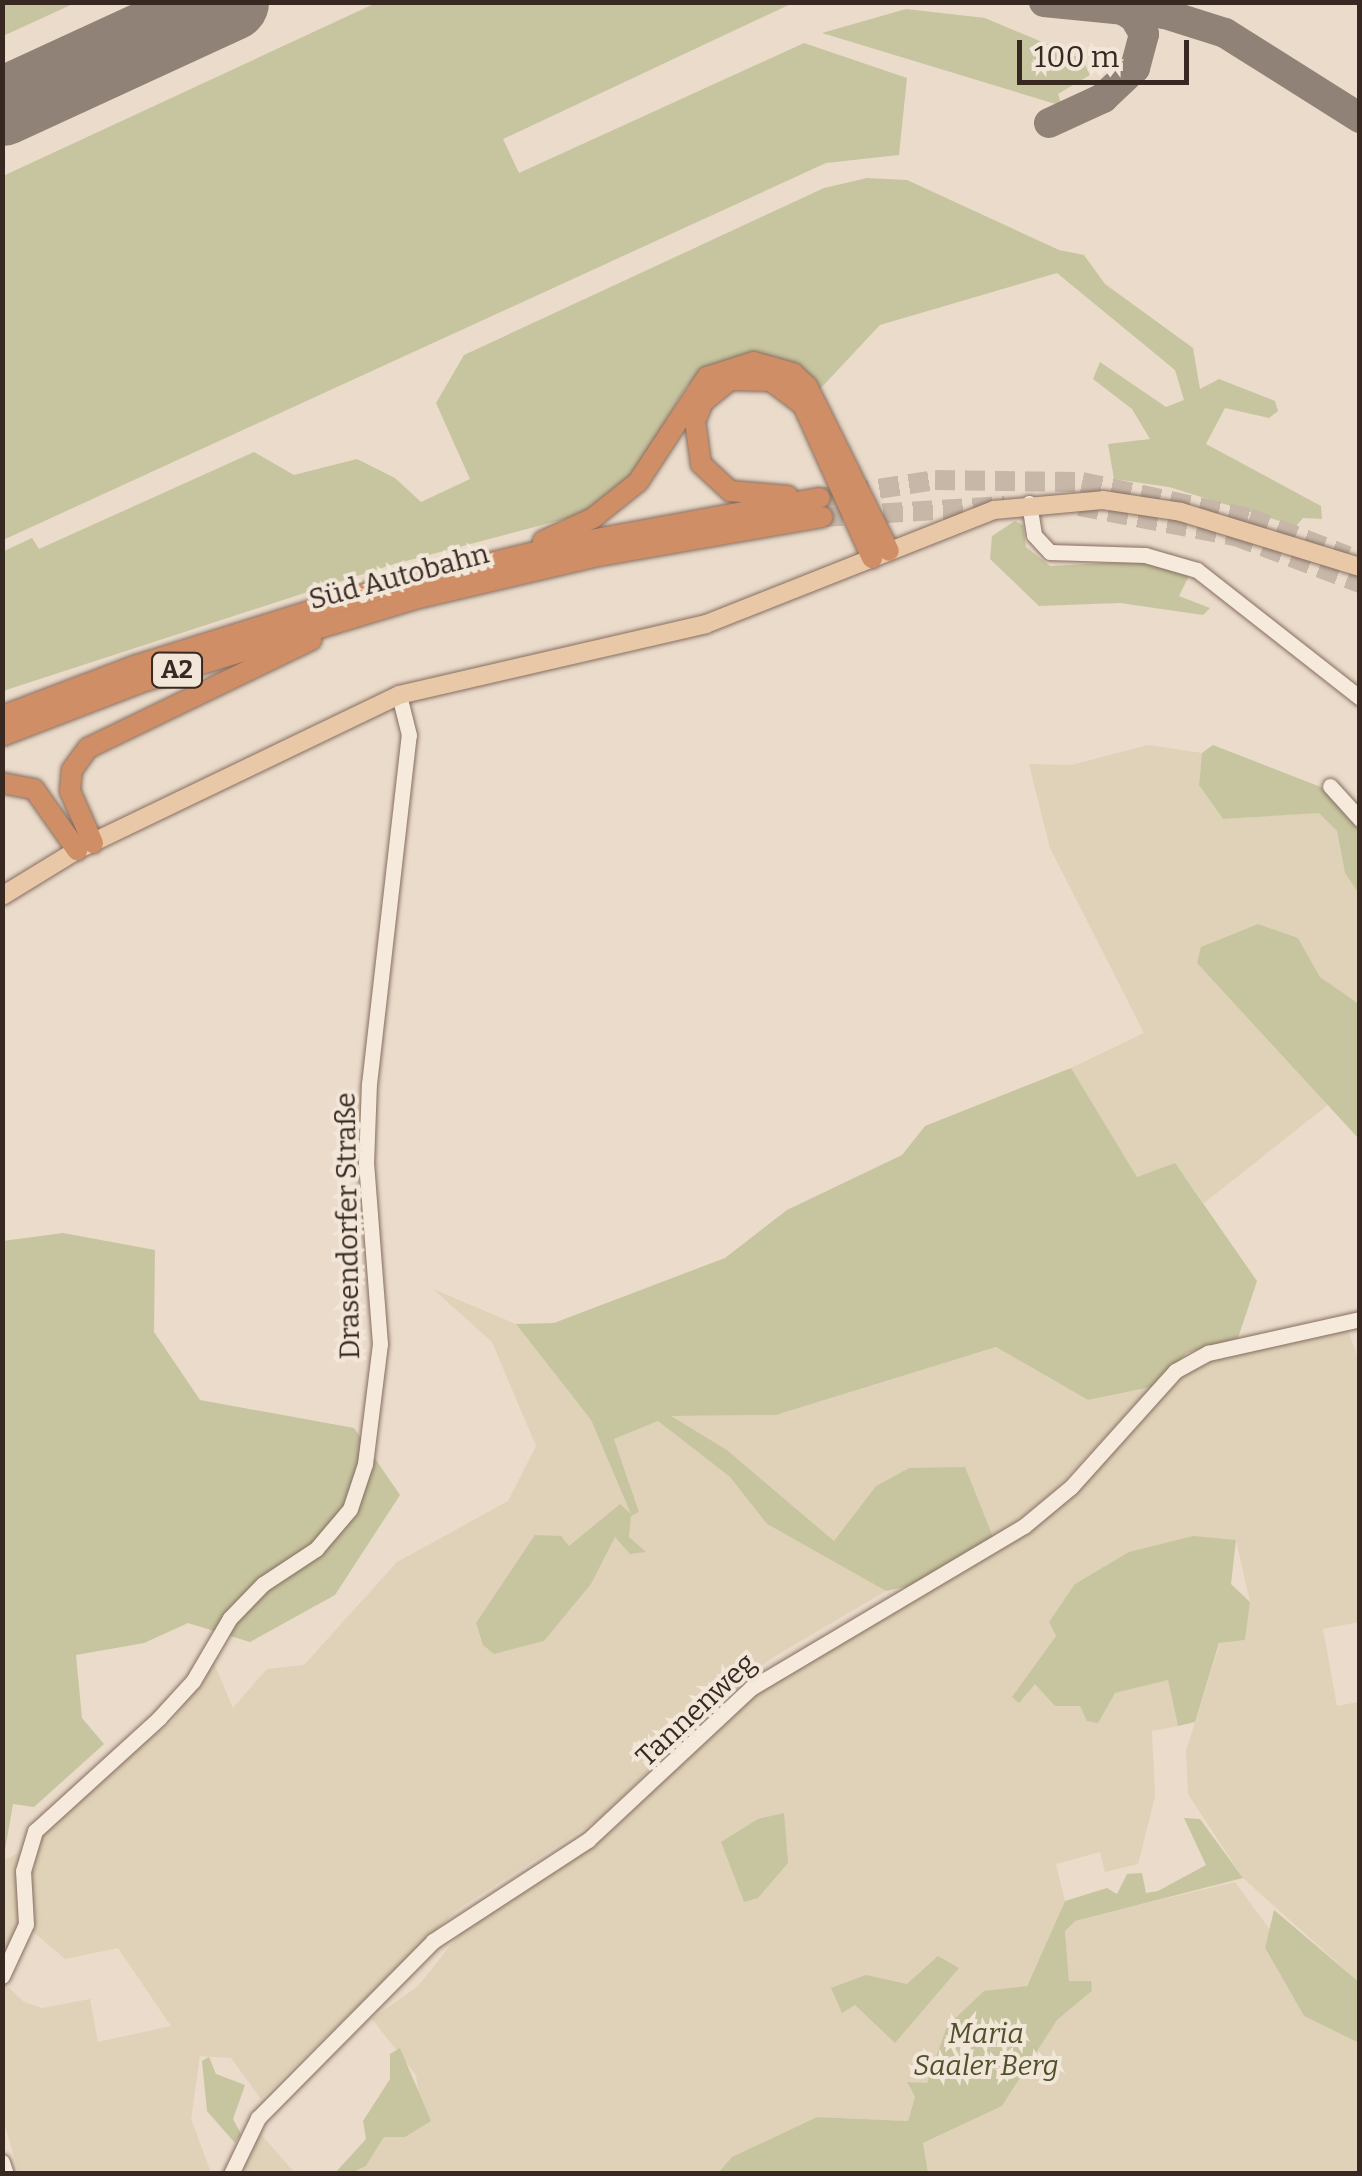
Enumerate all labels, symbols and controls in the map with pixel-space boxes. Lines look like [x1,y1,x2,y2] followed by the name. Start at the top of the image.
[1022,20,1194,82] scale bar
[1034,39,1119,75] text: 100 m
[305,537,493,617] street label: Süd Autobahn
[150,650,204,690] road number: A2
[329,1092,367,1360] street label: Drasendorfer Straße
[629,1646,763,1774] street label: Tannenweg
[913,2017,1059,2083] park label: Maria Saaler Berg

